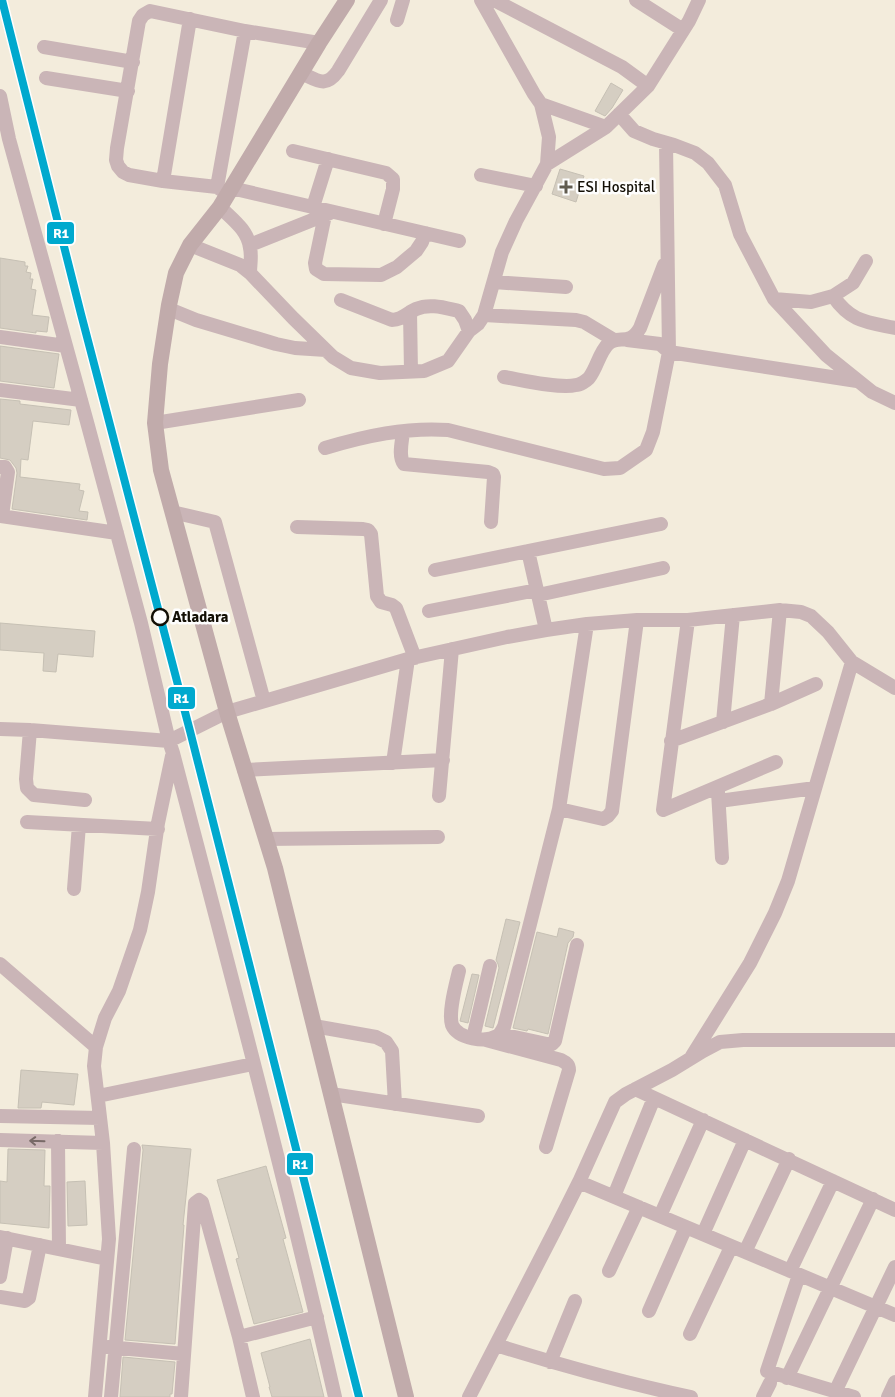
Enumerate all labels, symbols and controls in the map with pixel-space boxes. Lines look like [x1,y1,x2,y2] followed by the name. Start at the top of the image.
[577,178,655,196] place label: ESI Hospital
[559,180,573,194] marker: ESI Hospital
[46,221,75,245] line badge: R1
[53,225,70,242] text: R1
[151,608,169,626] marker: Atladara
[172,608,229,626] place label: Atladara
[167,686,196,710] line badge: R1
[173,690,190,707] text: R1
[29,1136,45,1145] one-way arrow
[286,1152,314,1176] line badge: R1
[292,1156,309,1173] text: R1

